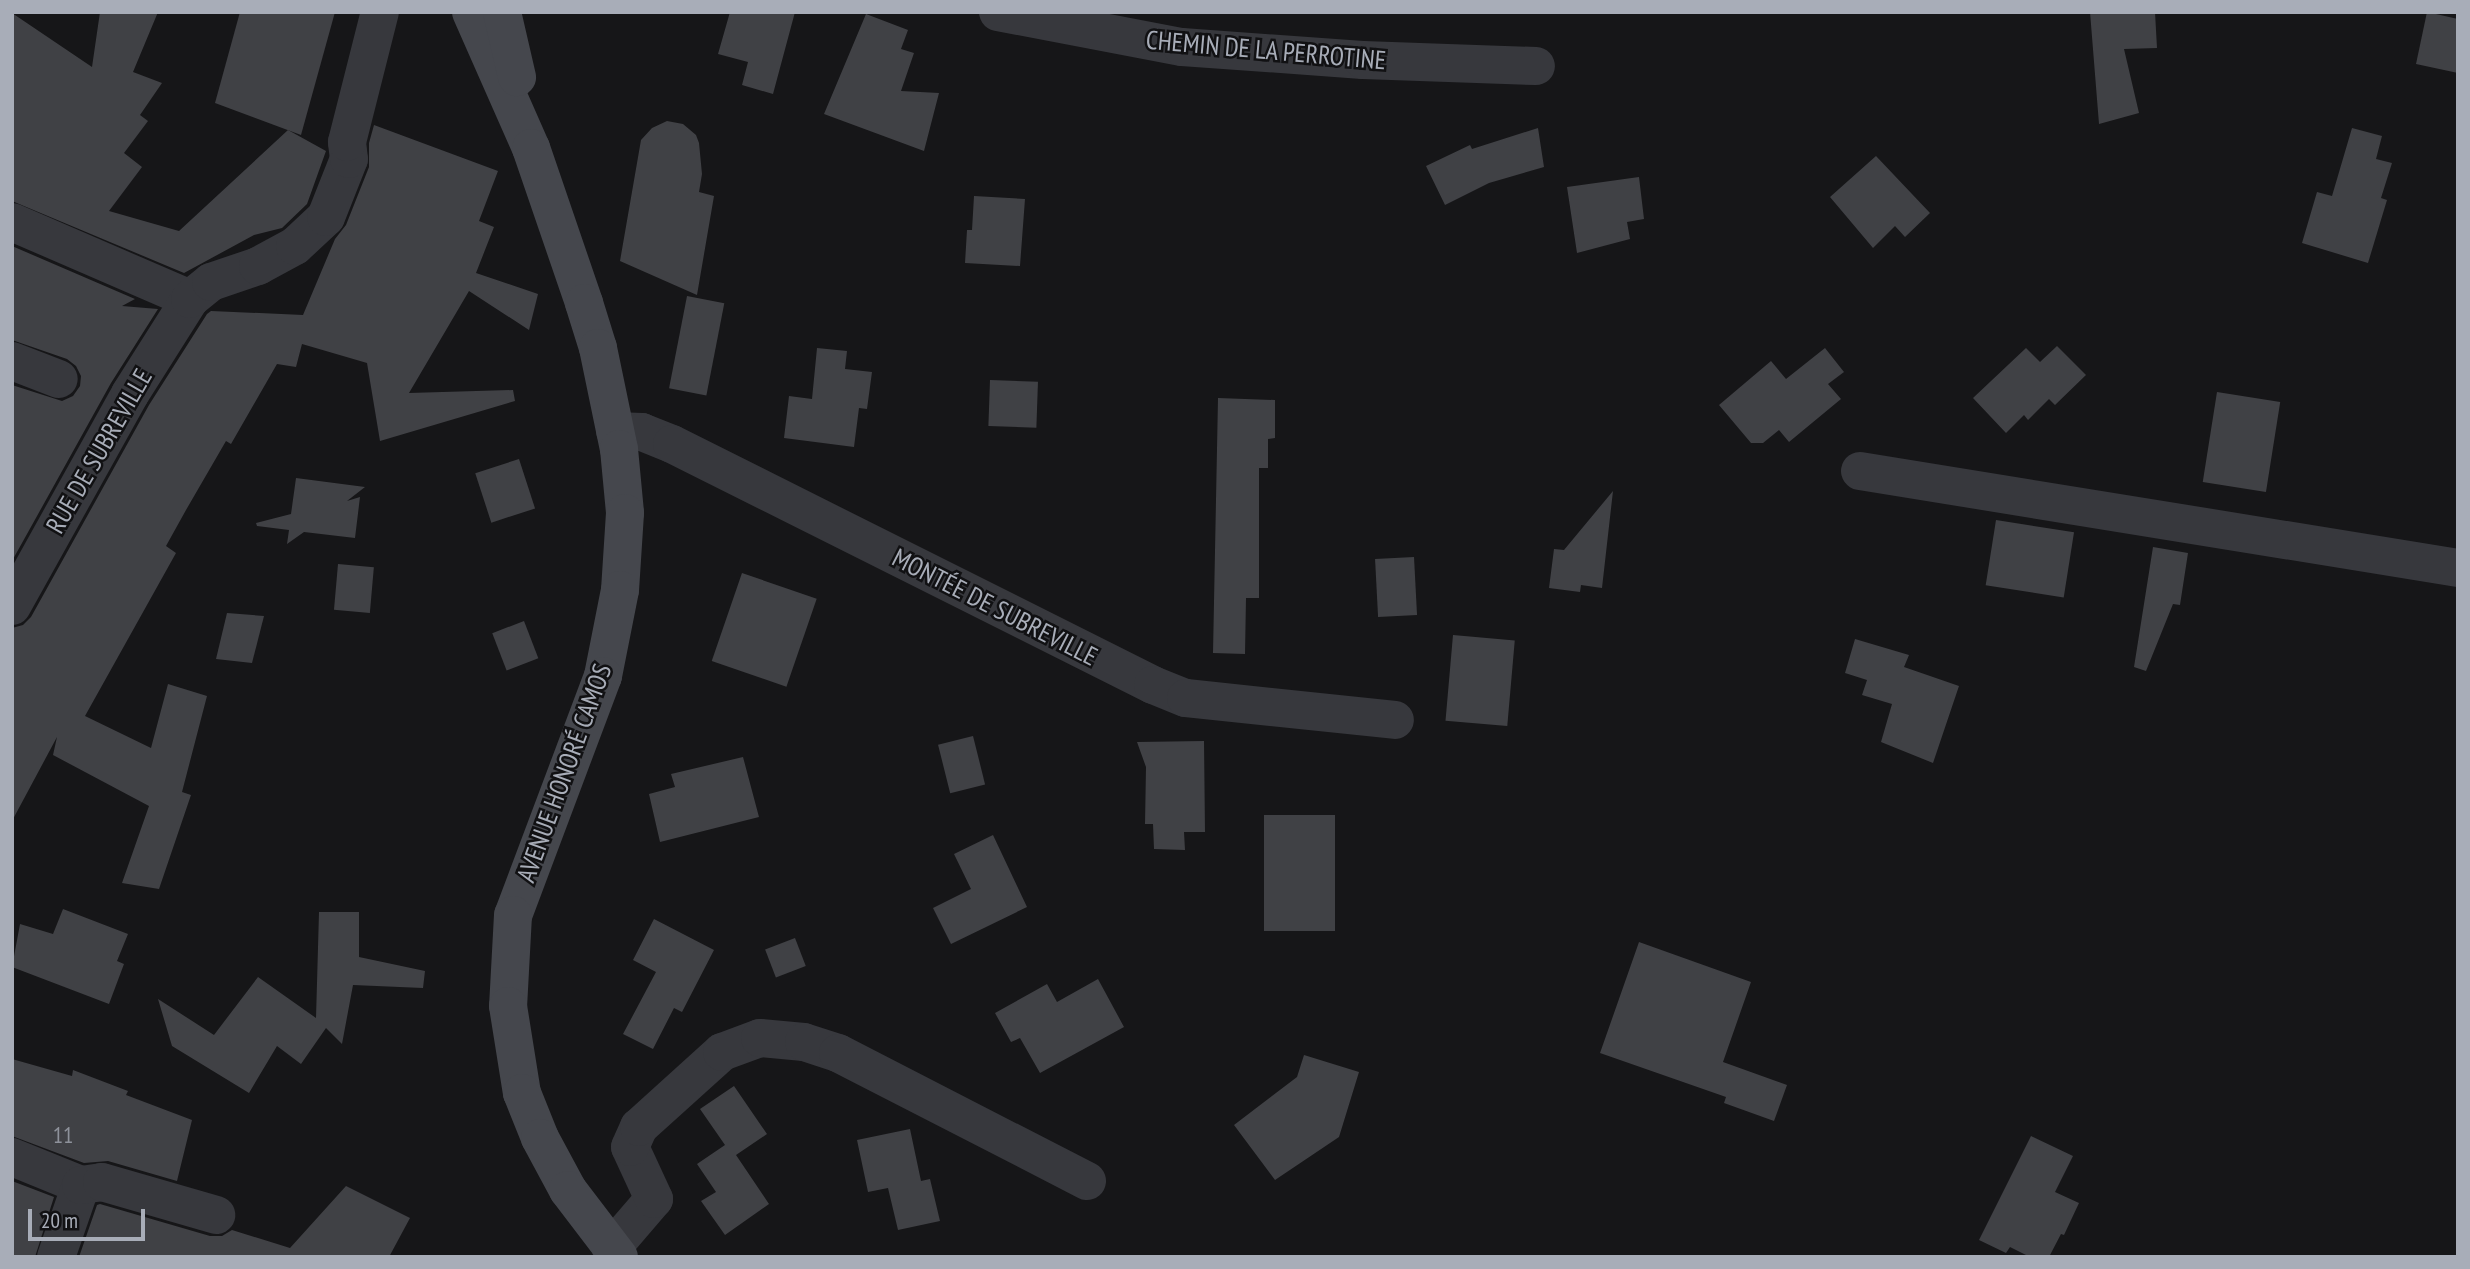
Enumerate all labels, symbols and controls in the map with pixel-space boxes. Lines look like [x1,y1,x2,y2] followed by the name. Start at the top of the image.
[1144,24,1388,76] street label: CHEMIN DE LA PERROTINE
[39,363,159,539] street label: RUE DE SUBREVILLE
[887,542,1103,672] street label: MONTÉE DE SUBREVILLE
[510,660,618,886] street label: AVENUE HONORÉ CAMOS
[53,1121,73,1149] house number: 11
[32,1196,149,1240] scale bar
[41,1207,78,1234] text: 20 m

